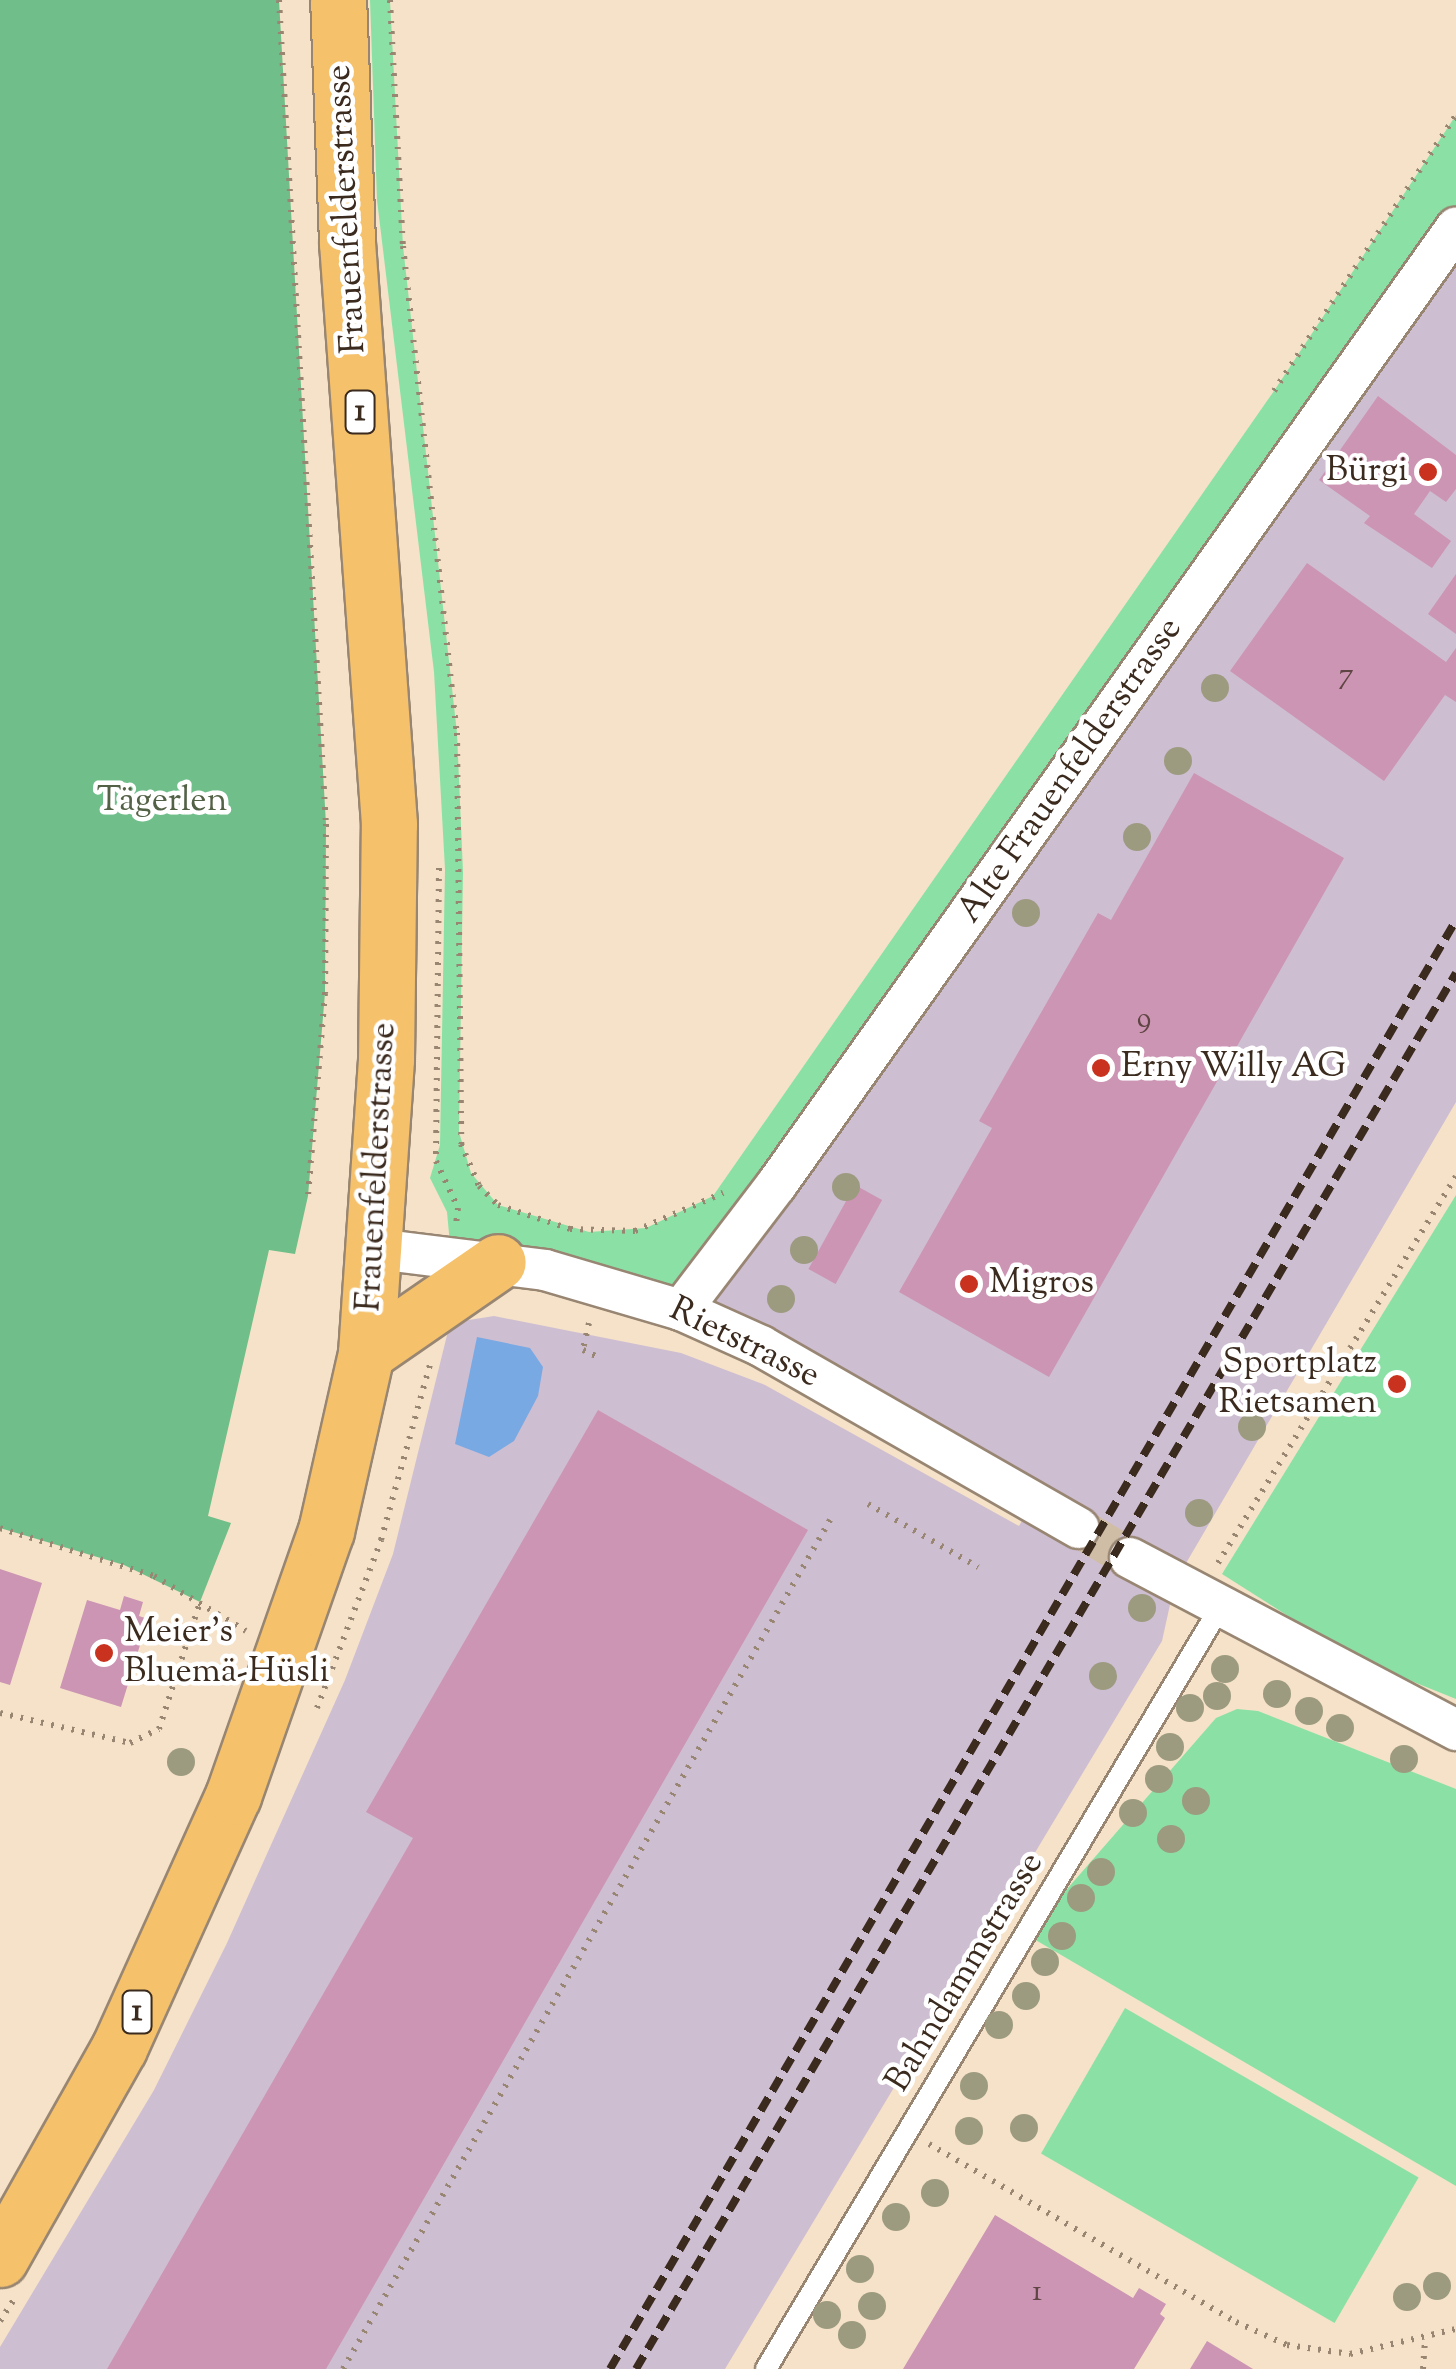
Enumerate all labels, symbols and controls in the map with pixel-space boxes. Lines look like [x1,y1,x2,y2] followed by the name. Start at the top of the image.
[319,63,377,355] street label: Frauenfelderstrasse
[342,385,378,439] road number: 1
[1326,451,1408,493] place label: Bürgi
[1417,461,1439,483] marker: Bürgi
[950,610,1192,932] street label: Alte Frauenfelderstrasse
[1338,658,1354,694] house number: 7
[97,781,227,823] park label: Tägerlen
[1137,1002,1151,1038] house number: 9
[349,1021,407,1313] street label: Frauenfelderstrasse
[1121,1047,1346,1089] place label: Erny Willy AG
[1090,1057,1112,1079] marker: Erny Willy AG
[989,1263,1094,1305] place label: Migros
[958,1273,980,1295] marker: Migros
[662,1290,826,1398] street label: Rietstrasse
[1219,1343,1377,1425] place label: Sportplatz Rietsamen
[1386,1373,1408,1395] marker: Sportplatz Rietsamen
[124,1612,330,1694] place label: Meier's Bluemä-Hüsli
[93,1642,115,1664] marker: Meier's Bluemä-Hüsli
[878,1846,1054,2100] street label: Bahndammstrasse
[120,1985,154,2039] road number: 1
[1032,2275,1042,2311] house number: 1

